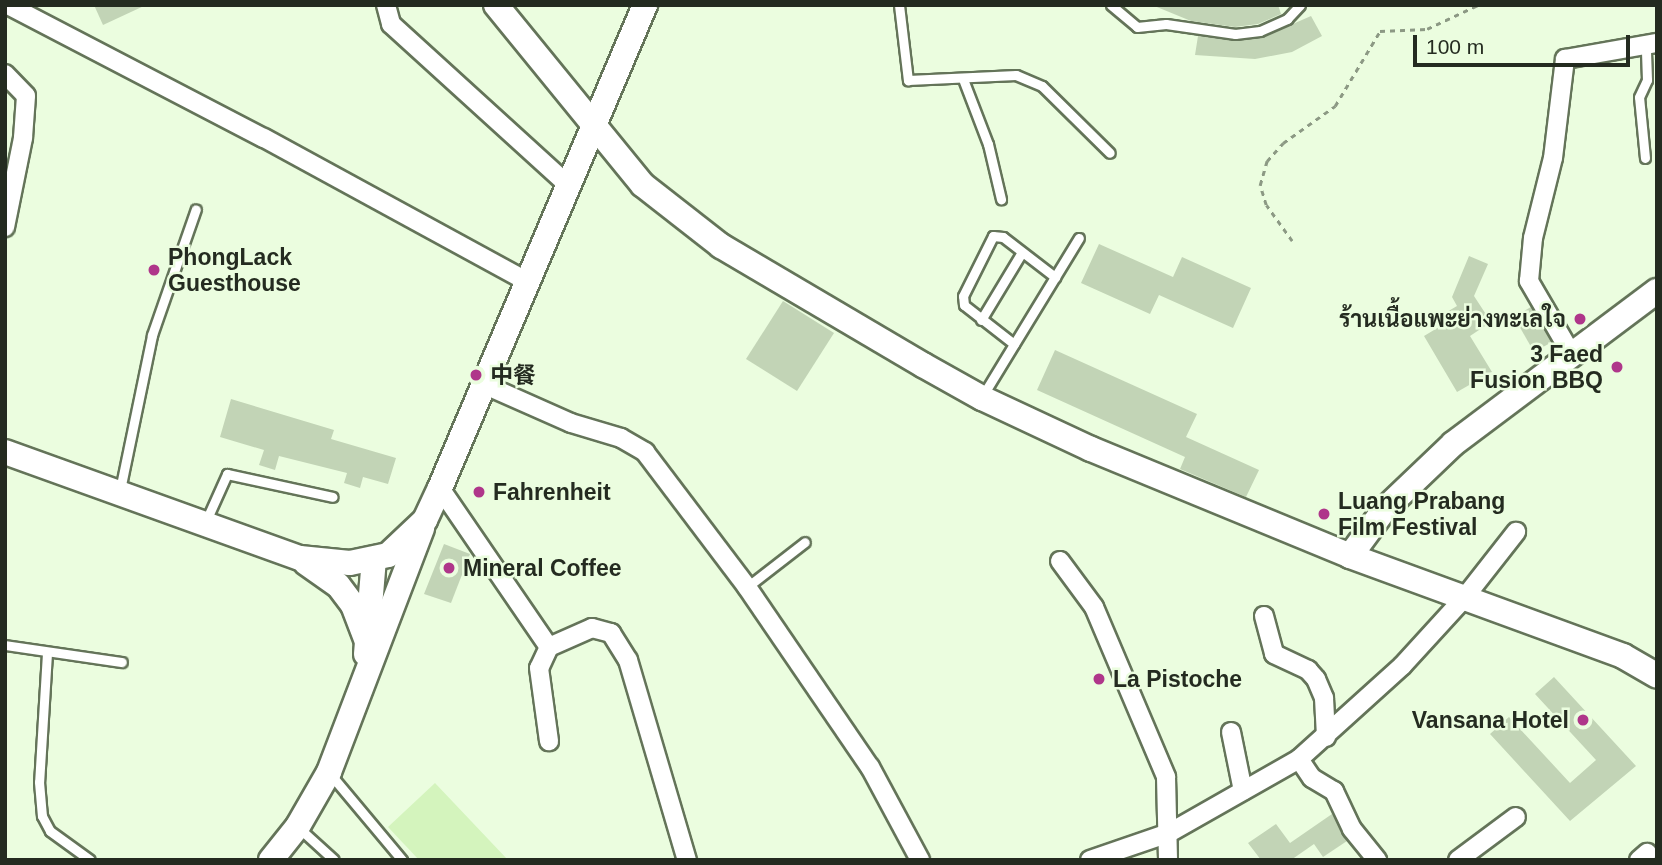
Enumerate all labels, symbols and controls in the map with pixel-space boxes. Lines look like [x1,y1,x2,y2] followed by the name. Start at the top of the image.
[1417,21,1634,65] scale bar
[1426,35,1484,58] text: 100 m
[168,243,301,297] place label: PhongLack Guesthouse
[146,262,162,278] marker: PhongLack Guesthouse
[1339,305,1566,333] place label: ร้านเนื้อแพะย่างทะเลใจ
[1572,311,1588,327] marker: ร้านเนื้อแพะย่างทะเลใจ
[1470,340,1603,394] place label: 3 Faed Fusion BBQ
[1609,359,1625,375] marker: 3 Faed Fusion BBQ
[490,361,536,389] place label: 中餐
[468,367,484,383] marker: 中餐
[493,478,611,506] place label: Fahrenheit
[471,484,487,500] marker: Fahrenheit
[1338,487,1505,541] place label: Luang Prabang Film Festival
[1316,506,1332,522] marker: Luang Prabang Film Festival
[463,554,621,582] place label: Mineral Coffee
[441,560,457,576] marker: Mineral Coffee
[1113,665,1242,693] place label: La Pistoche
[1091,671,1107,687] marker: La Pistoche
[1412,706,1569,734] place label: Vansana Hotel
[1575,712,1591,728] marker: Vansana Hotel

